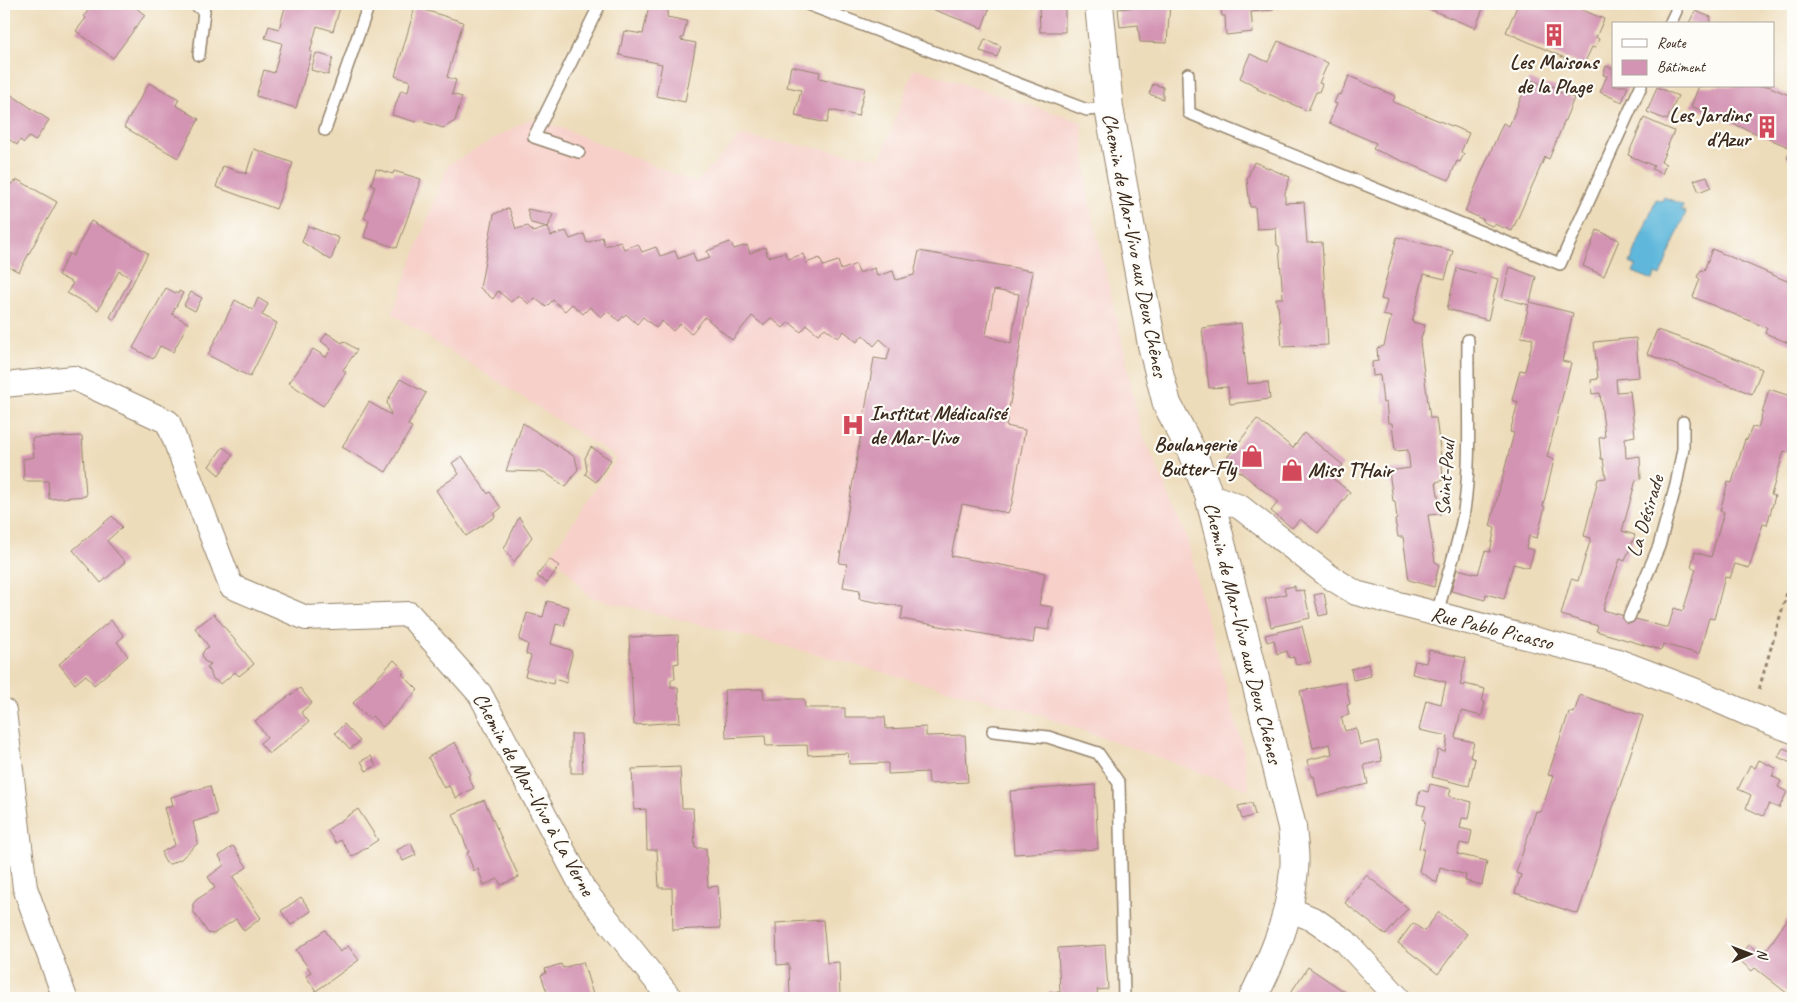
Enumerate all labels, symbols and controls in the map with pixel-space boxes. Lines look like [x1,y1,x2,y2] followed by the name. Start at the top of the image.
[1541,22,1567,48] building icon: Les Maisons de la Plage
[1612,22,1774,88] legend
[1657,34,1687,53] text: Route
[1510,49,1601,99] place label: Les Maisons de la Plage
[1657,58,1707,77] text: Bâtiment
[1669,102,1753,152] place label: Les Jardins d'Azur
[1097,111,1174,381] street label: Chemin de Mar-Vivo aux Deux Chênes
[1754,114,1780,140] building icon: Les Jardins d'Azur
[870,400,1009,450] place label: Institut Médicalisé de Mar-Vivo
[840,412,866,438] hospital icon: Institut Médicalisé de Mar-Vivo
[1154,431,1238,482] place label: Boulangerie Butter-Fly
[1429,436,1461,517] street label: Saint-Paul
[1239,443,1265,469] shop icon: Boulangerie Butter-Fly
[1279,457,1305,483] shop icon: Miss T’Hair
[1308,457,1395,483] place label: Miss T’Hair
[1620,471,1670,560] street label: La Désirade
[1198,500,1289,768] street label: Chemin de Mar-Vivo aux Deux Chênes
[1428,600,1557,656] street label: Rue Pablo Picasso
[467,688,601,901] street label: Chemin de Mar-Vivo à La Verne
[1724,930,1774,980] north arrow
[1754,949,1771,961] text: N

